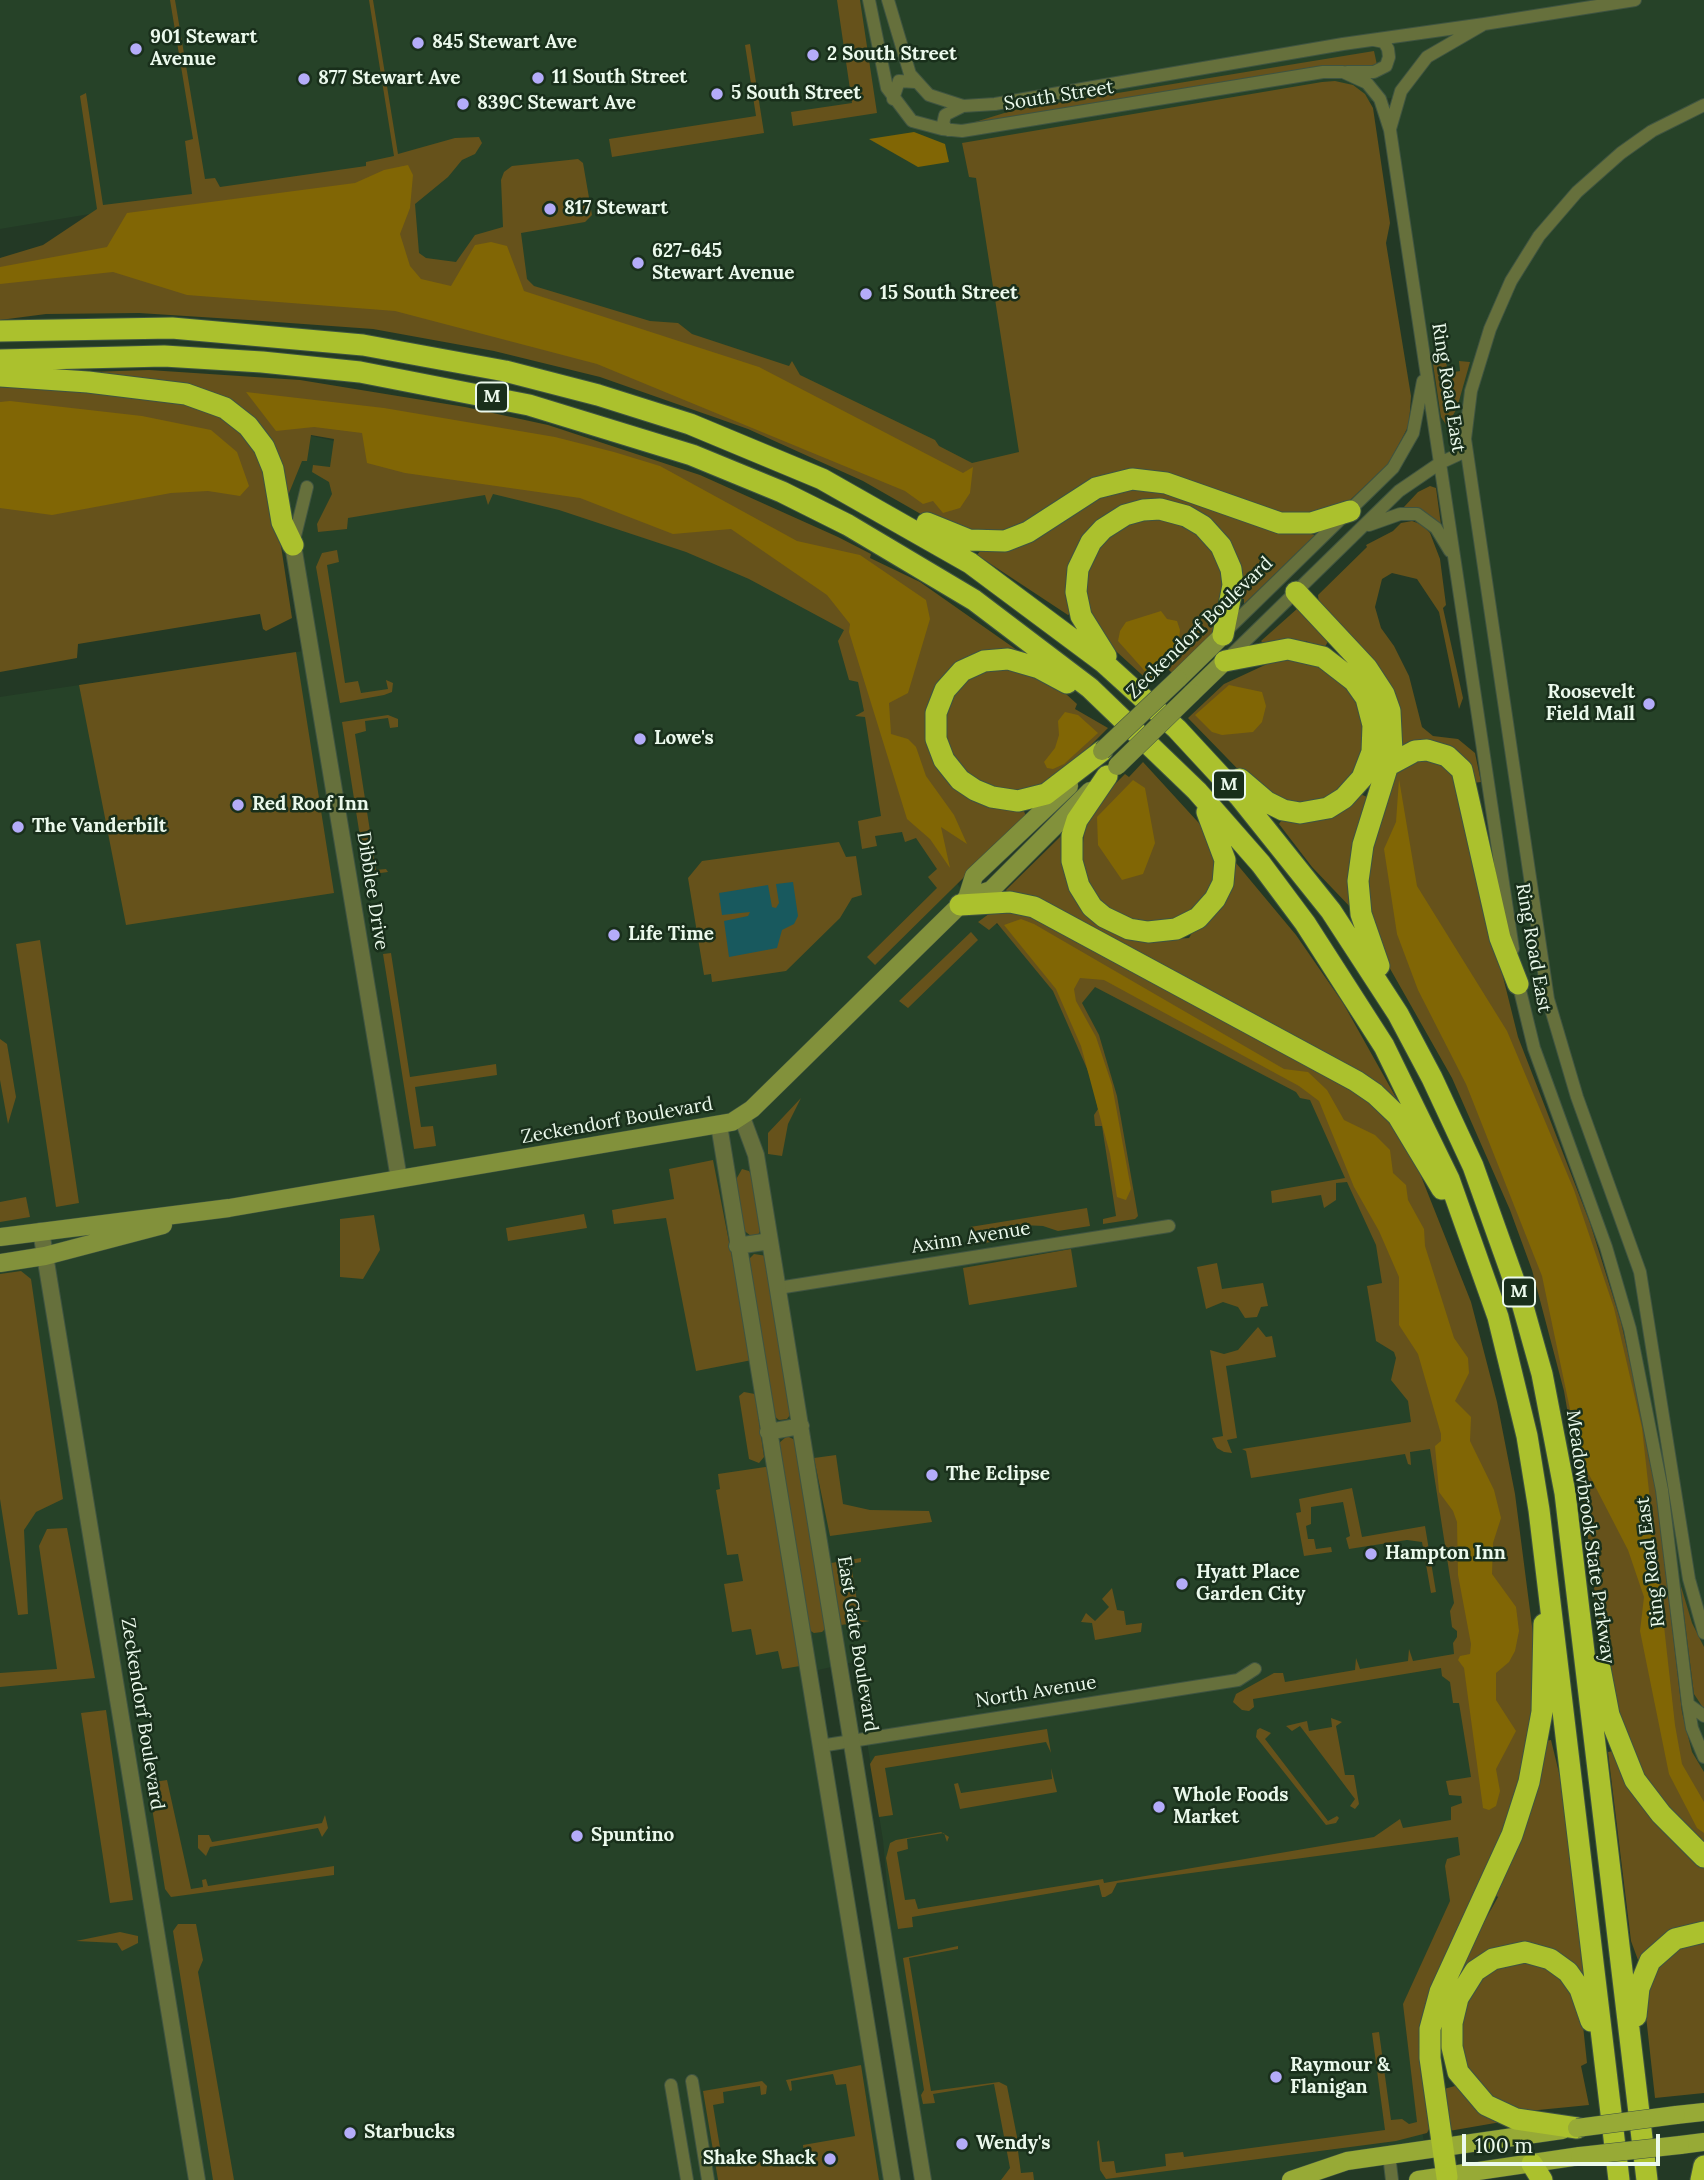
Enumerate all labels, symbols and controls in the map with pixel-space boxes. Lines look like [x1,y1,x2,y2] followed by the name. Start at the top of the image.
[150,27,257,71] place label: 901 Stewart Avenue
[432,32,577,54] place label: 845 Stewart Ave
[410,35,426,51] marker: 845 Stewart Ave
[128,41,144,57] marker: 901 Stewart Avenue
[827,44,957,66] place label: 2 South Street
[805,47,821,63] marker: 2 South Street
[552,67,687,89] place label: 11 South Street
[318,68,460,90] place label: 877 Stewart Ave
[530,70,546,86] marker: 11 South Street
[296,71,312,87] marker: 877 Stewart Ave
[1002,76,1116,116] street label: South Street
[731,83,861,105] place label: 5 South Street
[709,86,725,102] marker: 5 South Street
[477,93,636,115] place label: 839C Stewart Ave
[455,96,471,112] marker: 839C Stewart Ave
[564,198,668,220] place label: 817 Stewart
[542,201,558,217] marker: 817 Stewart
[652,241,795,285] place label: 627-645 Stewart Avenue
[630,255,646,271] marker: 627-645 Stewart Avenue
[880,283,1018,305] place label: 15 South Street
[858,286,874,302] marker: 15 South Street
[1426,321,1470,455] street label: Ring Road East
[476,382,508,412] road number: M
[1122,552,1278,704] street label: Zeckendorf Boulevard
[1546,682,1635,726] place label: Roosevelt Field Mall
[1641,696,1657,712] marker: Roosevelt Field Mall
[654,728,714,750] place label: Lowe's
[632,731,648,747] marker: Lowe's
[1213,770,1245,800] road number: M
[252,794,369,816] place label: Red Roof Inn
[230,797,246,813] marker: Red Roof Inn
[32,816,167,838] place label: The Vanderbilt
[10,819,26,835] marker: The Vanderbilt
[351,830,393,952] street label: Dibblee Drive
[1510,881,1556,1015] street label: Ring Road East
[628,924,714,946] place label: Life Time
[606,927,622,943] marker: Life Time
[519,1093,715,1149] street label: Zeckendorf Boulevard
[910,1217,1032,1259] street label: Axinn Avenue
[1503,1278,1535,1307] road number: M
[1561,1409,1619,1665] street label: Meadowbrook State Parkway
[946,1464,1050,1486] place label: The Eclipse
[924,1467,940,1483] marker: The Eclipse
[1632,1496,1670,1628] street label: Ring Road East
[1385,1543,1506,1565] place label: Hampton Inn
[1363,1546,1379,1562] marker: Hampton Inn
[832,1554,882,1734] street label: East Gate Boulevard
[1196,1562,1305,1606] place label: Hyatt Place Garden City
[1174,1576,1190,1592] marker: Hyatt Place Garden City
[116,1616,168,1812] street label: Zeckendorf Boulevard
[974,1671,1098,1713] street label: North Avenue
[1173,1785,1289,1829] place label: Whole Foods Market
[1151,1799,1167,1815] marker: Whole Foods Market
[591,1825,674,1847] place label: Spuntino
[569,1828,585,1844] marker: Spuntino
[1290,2055,1390,2099] place label: Raymour & Flanigan
[1268,2069,1284,2085] marker: Raymour & Flanigan
[1466,2120,1664,2164] scale bar
[364,2122,455,2144] place label: Starbucks
[342,2125,358,2141] marker: Starbucks
[1475,2132,1533,2159] text: 100 m
[976,2133,1051,2155] place label: Wendy's
[954,2136,970,2152] marker: Wendy's
[703,2148,816,2170] place label: Shake Shack
[822,2151,838,2167] marker: Shake Shack

